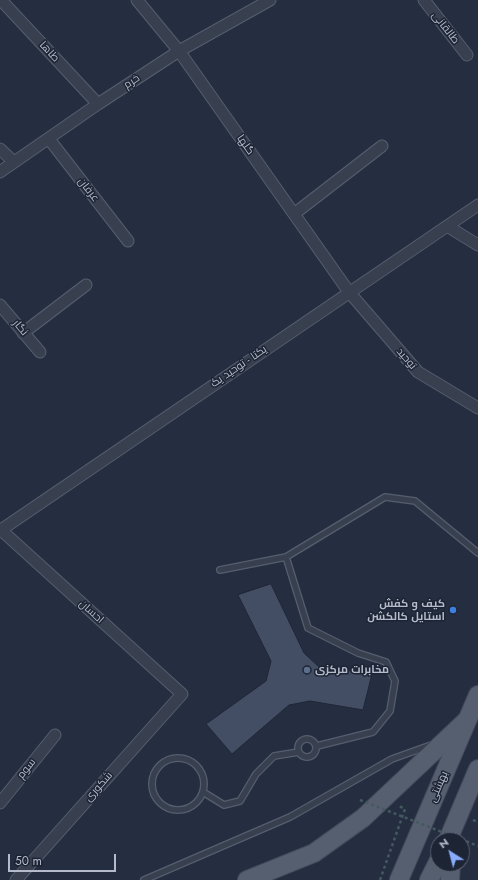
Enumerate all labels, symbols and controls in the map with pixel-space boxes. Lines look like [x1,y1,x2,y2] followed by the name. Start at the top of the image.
[428,9,462,47] street label: طالقانی
[36,39,62,65] street label: طاها
[122,72,142,92] street label: خرم
[233,132,257,158] street label: گلها
[74,175,102,205] street label: عرفان
[10,317,30,339] street label: نگار
[208,343,270,391] street label: یکتا - توحید یک
[393,345,419,373] street label: توحید
[76,597,106,627] street label: احسان
[367,597,445,623] place label: کیف و کفش استایل کالکشن
[448,605,458,615] marker: کیف و کفش استایل کالکشن
[315,663,389,677] place label: مخابرات مرکزی
[302,665,312,675] marker: مخابرات مرکزی
[15,756,39,782] street label: سوم
[82,769,116,805] street label: شکوری
[427,769,451,805] street label: بهشتی
[430,832,470,872] north arrow
[435,834,452,852] text: N
[10,846,118,872] scale bar
[15,852,42,870] text: 50 m

